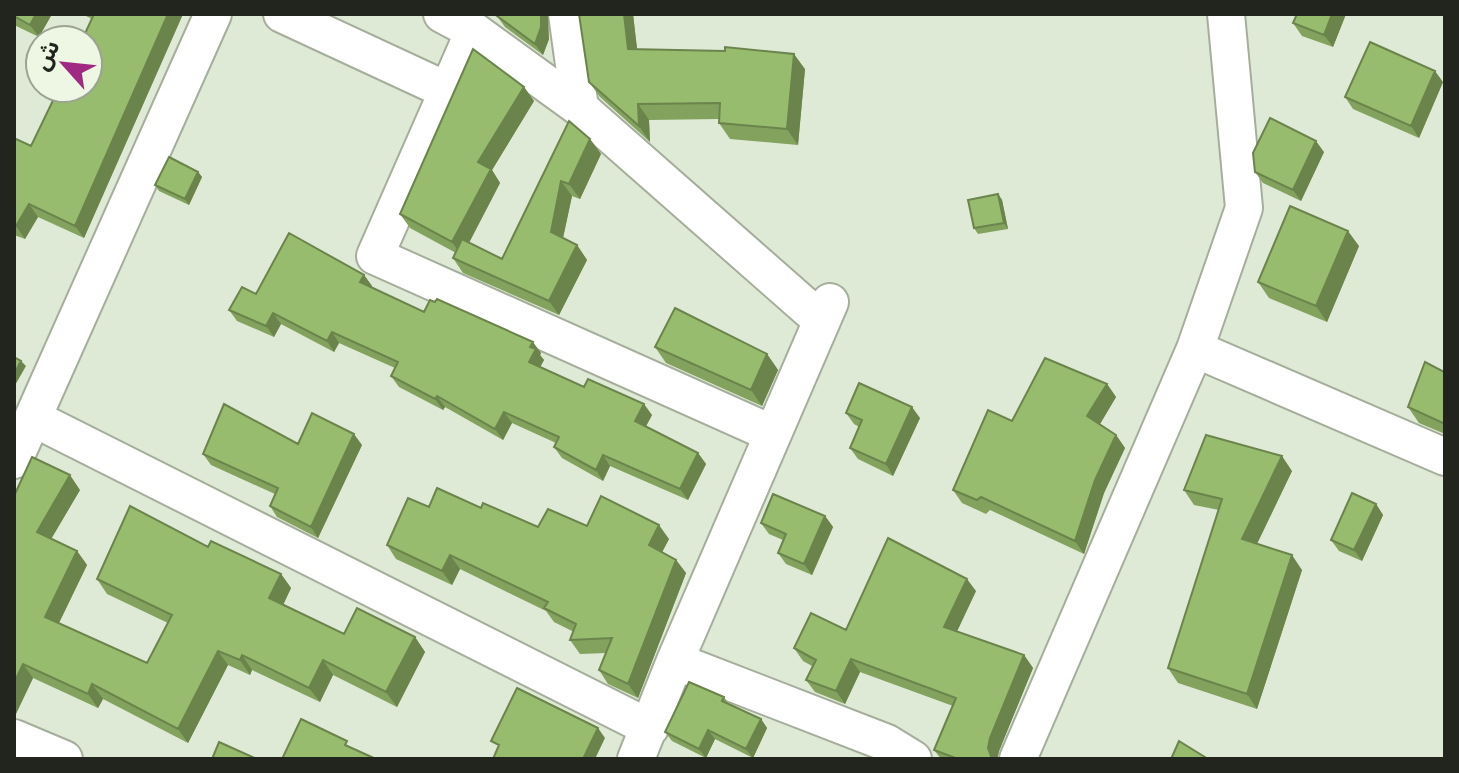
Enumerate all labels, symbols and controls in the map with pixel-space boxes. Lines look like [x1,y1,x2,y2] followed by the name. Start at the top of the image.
[24,24,104,104] north arrow
[25,34,67,76] text: ش

